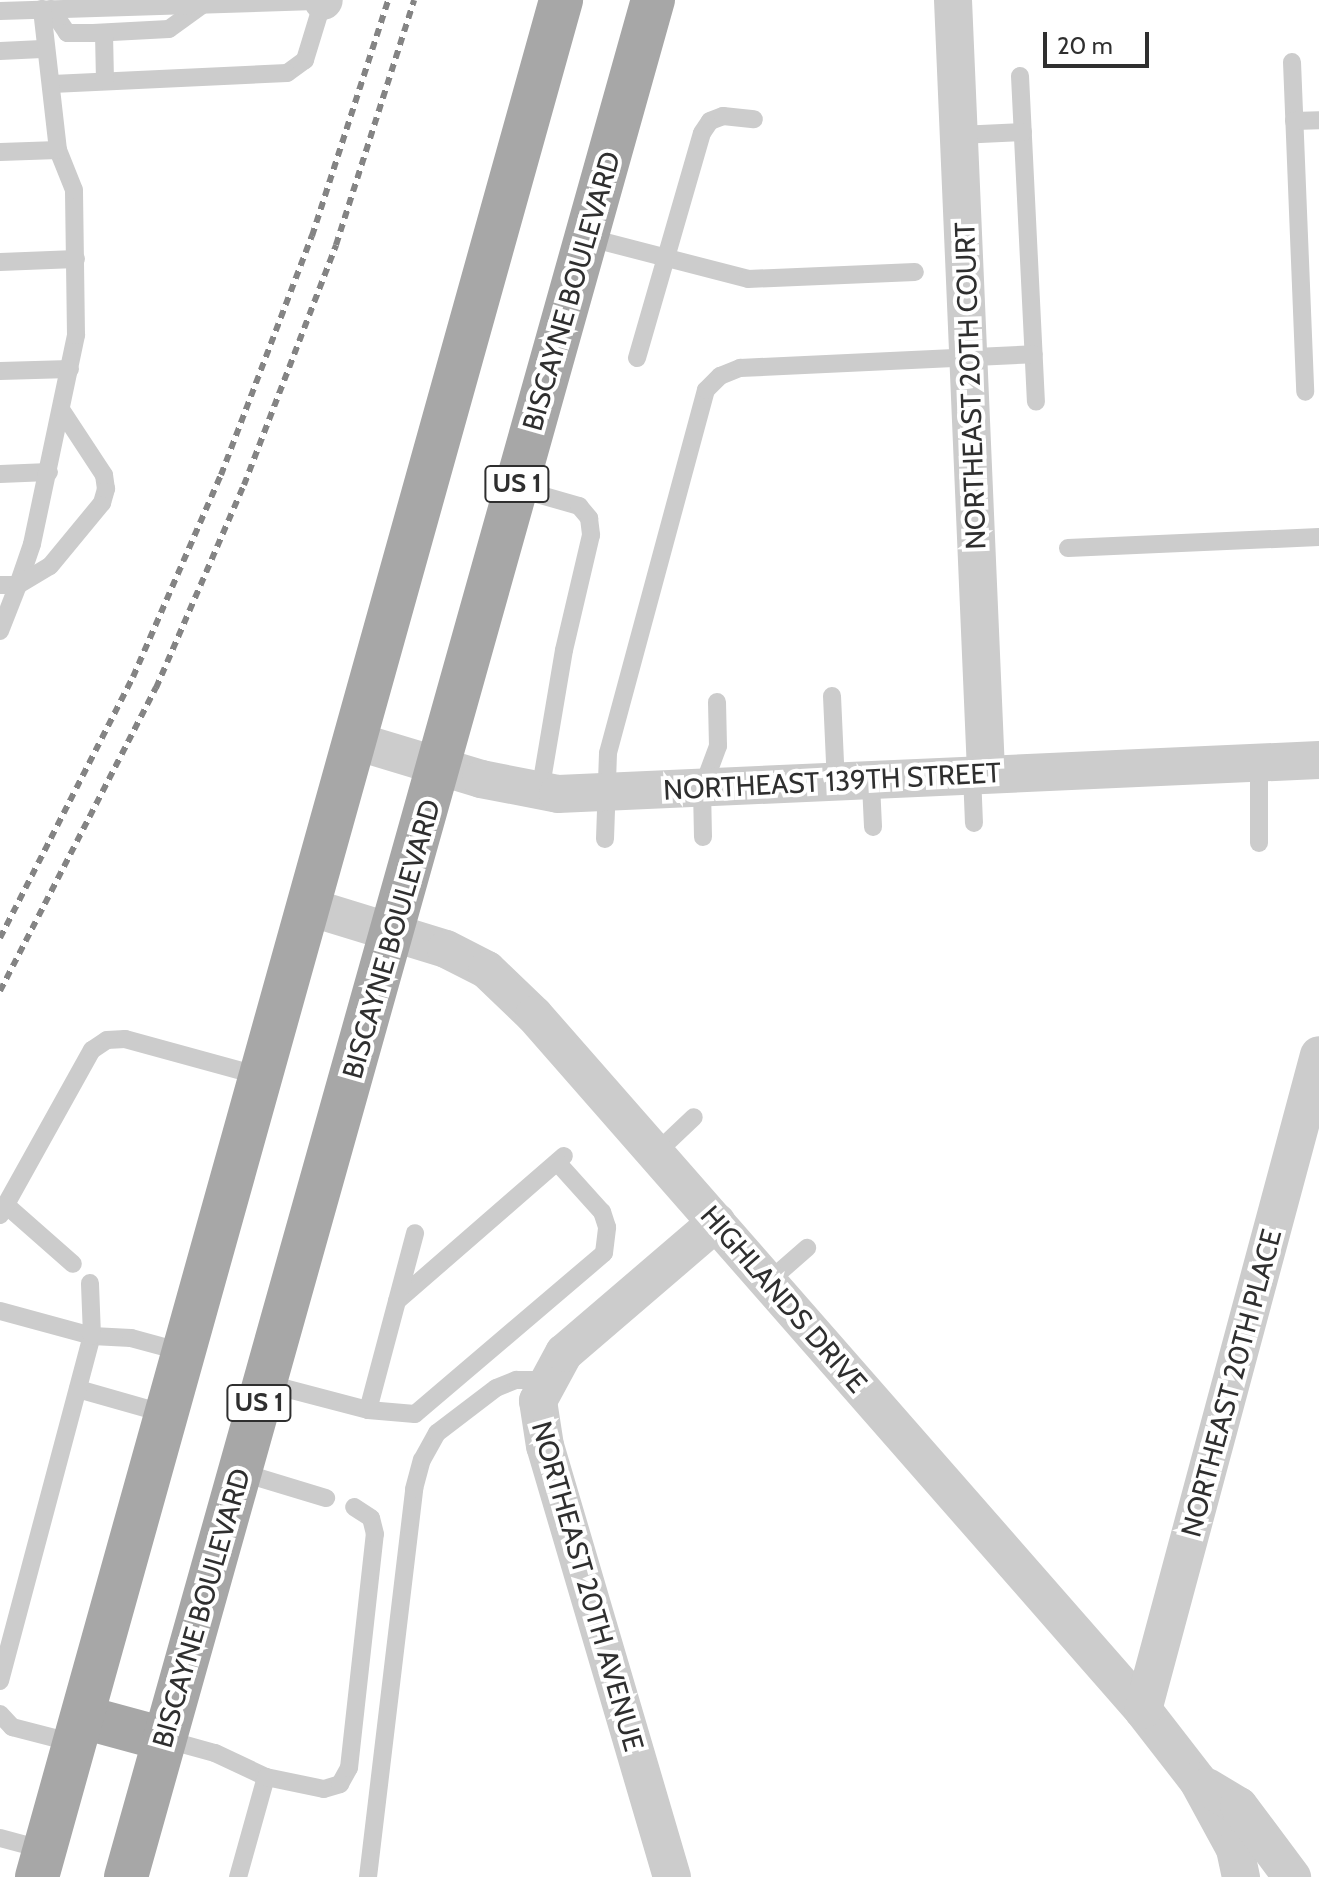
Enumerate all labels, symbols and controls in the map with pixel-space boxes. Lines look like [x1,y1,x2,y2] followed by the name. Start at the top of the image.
[1047,16,1153,66] scale bar
[1057,31,1113,60] text: 20 m
[515,148,627,434] street label: BISCAYNE BOULEVARD
[947,222,993,550] street label: NORTHEAST 20TH COURT
[483,462,551,506] road number: US 1
[662,755,1002,807] street label: NORTHEAST 139TH STREET
[335,796,447,1082] street label: BISCAYNE BOULEVARD
[694,1199,874,1399] street label: HIGHLANDS DRIVE
[1174,1225,1288,1541] street label: NORTHEAST 20TH PLACE
[225,1381,293,1425] road number: US 1
[525,1417,651,1755] street label: NORTHEAST 20TH AVENUE
[145,1465,257,1751] street label: BISCAYNE BOULEVARD

